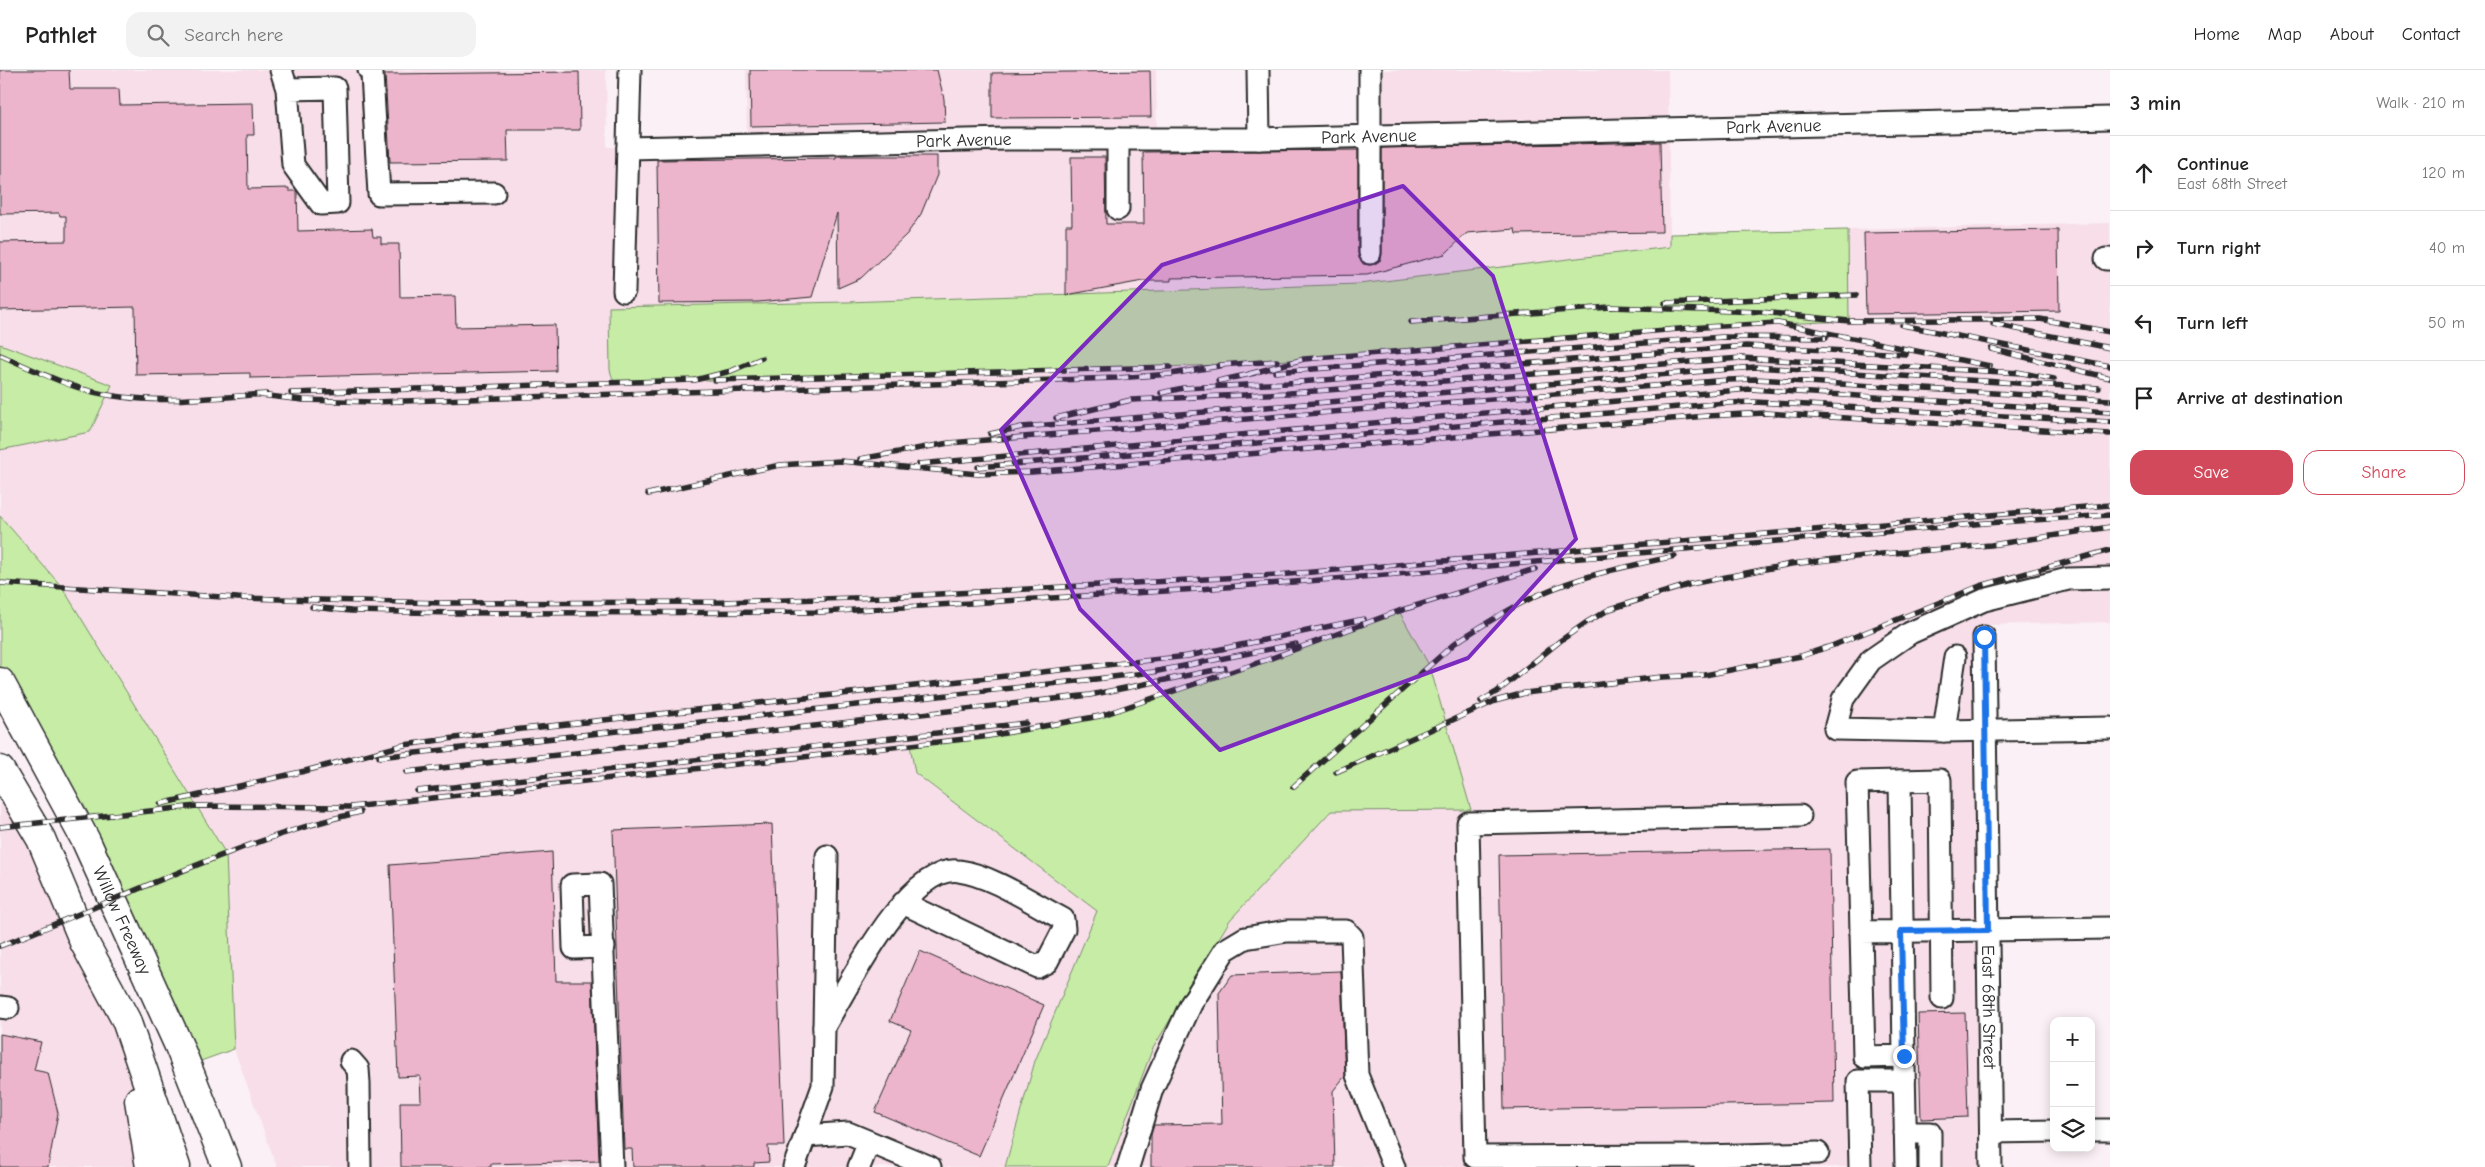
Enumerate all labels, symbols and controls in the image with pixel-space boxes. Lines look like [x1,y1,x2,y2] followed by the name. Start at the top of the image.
[126,12,476,57] search box
[25,21,96,49] text: Pathlet
[144,21,172,49] icon: search
[184,24,283,46] text: Search here
[2193,24,2240,45] text: Home
[2268,24,2302,45] text: Map
[2330,24,2374,45] text: About
[2402,24,2460,45] text: Contact
[2130,91,2181,115] text: 3 min
[2376,94,2465,112] text: Walk · 210 m
[1726,115,1822,138] street label: Park Avenue
[1321,125,1417,148] street label: Park Avenue
[916,129,1012,152] street label: Park Avenue
[2177,153,2249,175] text: Continue
[2130,159,2158,187] icon: ahead
[2422,164,2465,182] text: 120 m
[2177,175,2287,193] text: East 68th Street
[2130,234,2158,262] icon: right
[2177,237,2261,259] text: Turn right
[2429,239,2465,257] text: 40 m
[2130,309,2158,337] icon: left
[2177,312,2248,334] text: Turn left
[2428,314,2465,332] text: 50 m
[2130,384,2158,412] icon: arrive
[2177,387,2343,409] text: Arrive at destination
[2130,450,2293,495] button: Save
[2303,450,2465,495] button: Share
[1973,626,1996,649] route start
[88,863,156,979] street label: Willow Freeway
[1978,945,2000,1070] street label: East 68th Street
[2050,1017,2095,1152] map controls
[2050,1017,2095,1062] button: +
[1893,1045,1916,1068] route end
[2050,1062,2095,1107] button: −
[2050,1107,2095,1152] button: layers

